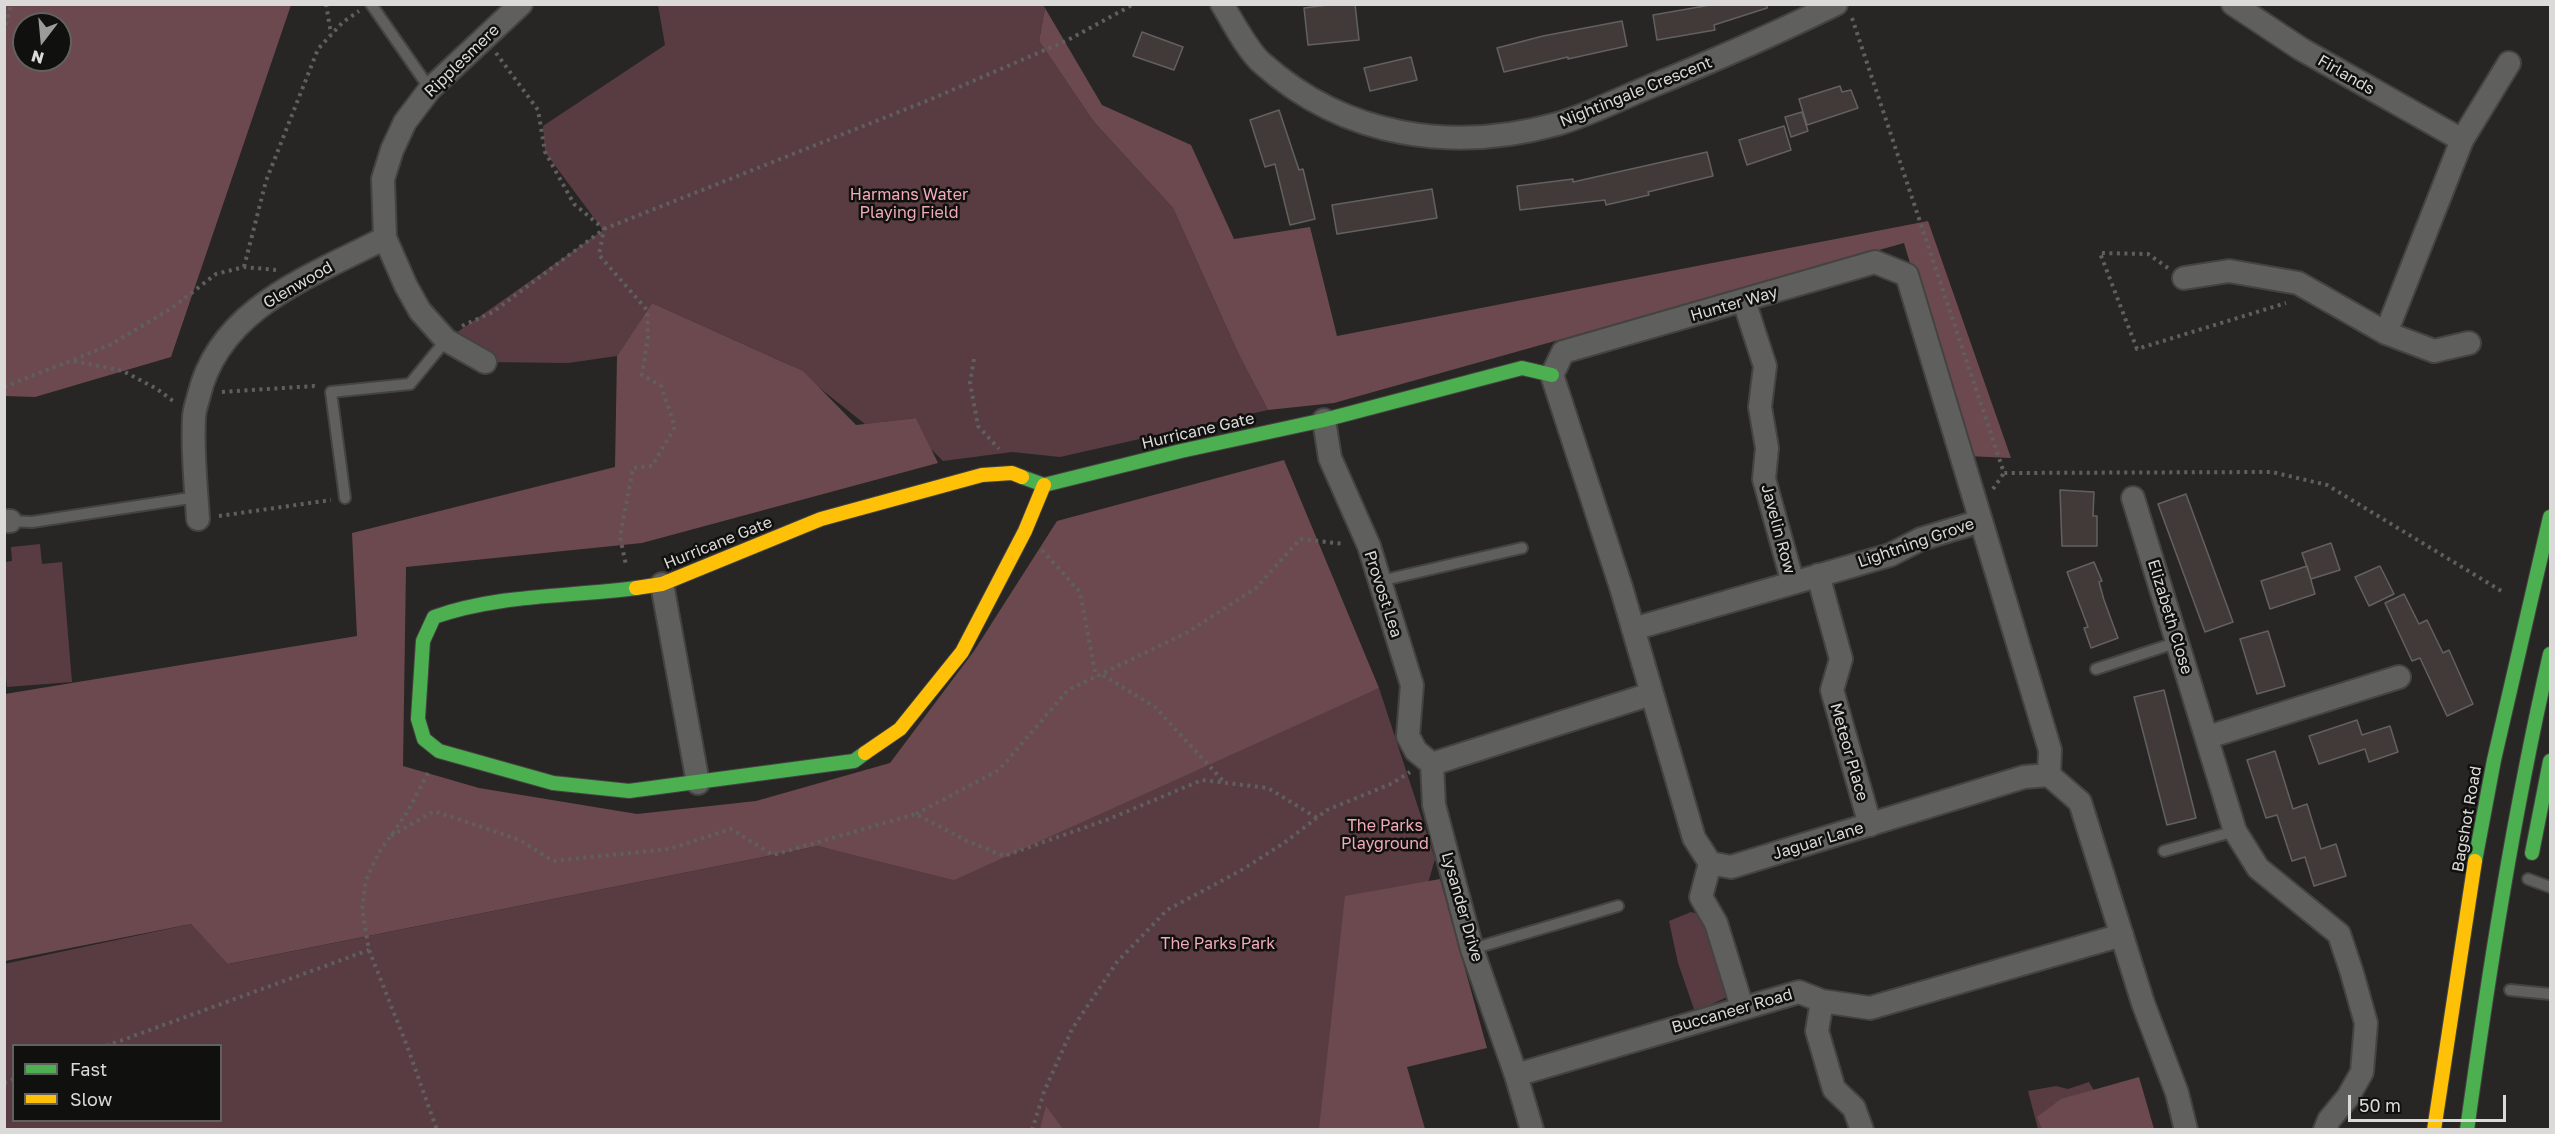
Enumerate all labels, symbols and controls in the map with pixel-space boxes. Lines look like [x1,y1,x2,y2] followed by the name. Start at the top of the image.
[12,12,72,72] north arrow
[421,21,503,101] street label: Ripplesmere
[29,46,46,69] text: N
[2314,51,2378,99] street label: Firlands
[1557,53,1715,131] street label: Nightingale Crescent
[850,185,968,223] park label: Harmans Water Playing Field
[260,257,336,313] street label: Glenwood
[1688,282,1780,326] street label: Hunter Way
[1140,409,1256,453] street label: Hurricane Gate
[1757,482,1799,576] street label: Javelin Row
[661,512,775,574] street label: Hurricane Gate
[1855,514,1977,572] street label: Lightning Grove
[1360,548,1406,640] street label: Provost Lea
[2143,557,2197,677] street label: Elizabeth Close
[1826,701,1872,803] street label: Meteor Place
[2448,765,2486,873] street label: Bagshot Road
[1341,816,1429,854] park label: The Parks Playground
[1770,818,1866,864] street label: Jaguar Lane
[1437,850,1487,964] street label: Lysander Drive
[1161,934,1275,954] park label: The Parks Park
[1669,985,1795,1037] street label: Buccaneer Road
[12,1044,222,1122] legend
[70,1058,107,1080] text: Fast
[2351,1083,2508,1121] scale bar
[70,1088,112,1110] text: Slow
[2359,1094,2401,1116] text: 50 m

